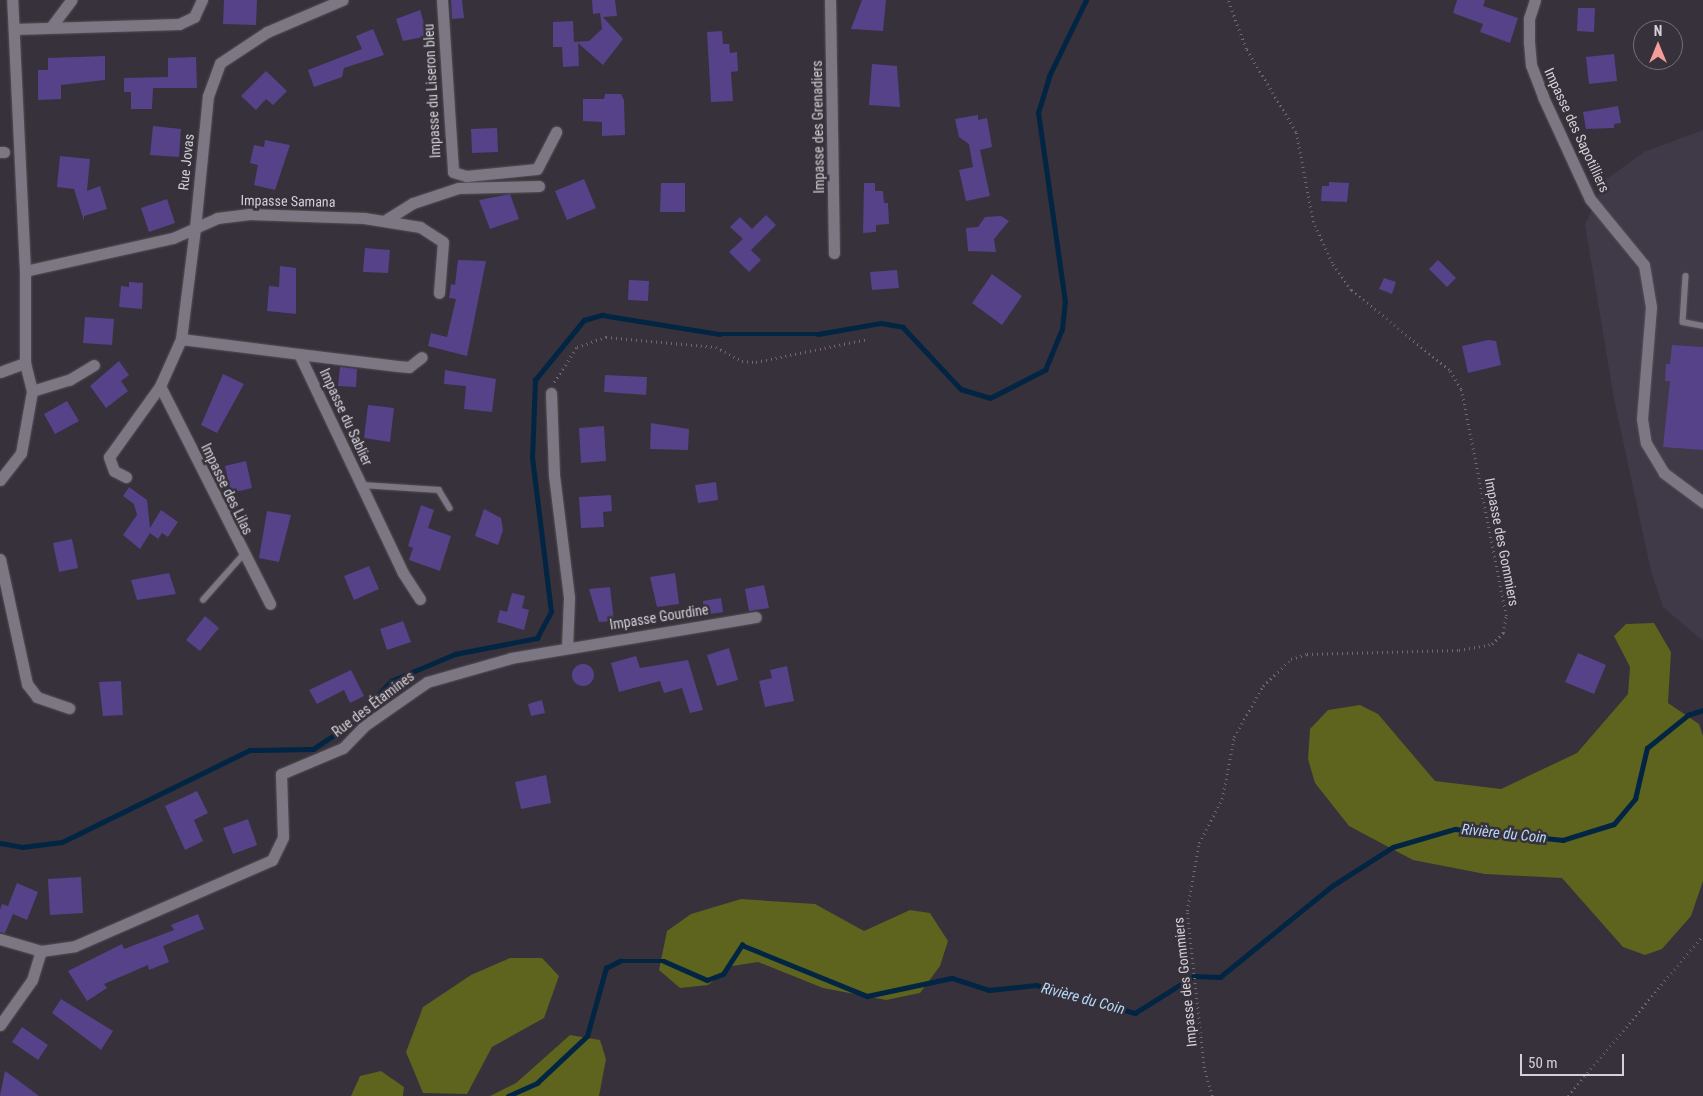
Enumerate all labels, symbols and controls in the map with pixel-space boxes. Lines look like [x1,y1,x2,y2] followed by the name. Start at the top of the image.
[1633,20,1683,70] north arrow
[420,23,444,159] street label: Impasse du Liseron bleu
[1654,23,1662,39] text: N
[808,60,828,194] street label: Impasse des Grenadiers
[1541,65,1613,195] street label: Impasse des Sapotilliers
[175,133,197,191] street label: Rue Jovas
[240,192,336,210] street label: Impasse Samana
[316,366,376,468] street label: Impasse du Sablier
[198,441,256,537] street label: Impasse des Lilas
[1481,477,1523,607] street label: Impasse des Gommiers
[608,601,710,633] street label: Impasse Gourdine
[329,668,417,740] street label: Rue des Étamines
[1461,821,1547,847] water label: Rivière du Coin
[1170,916,1200,1048] street label: Impasse des Gommiers
[1039,979,1127,1019] water label: Rivière du Coin
[1523,1044,1627,1076] scale bar
[1528,1054,1558,1072] text: 50 m

